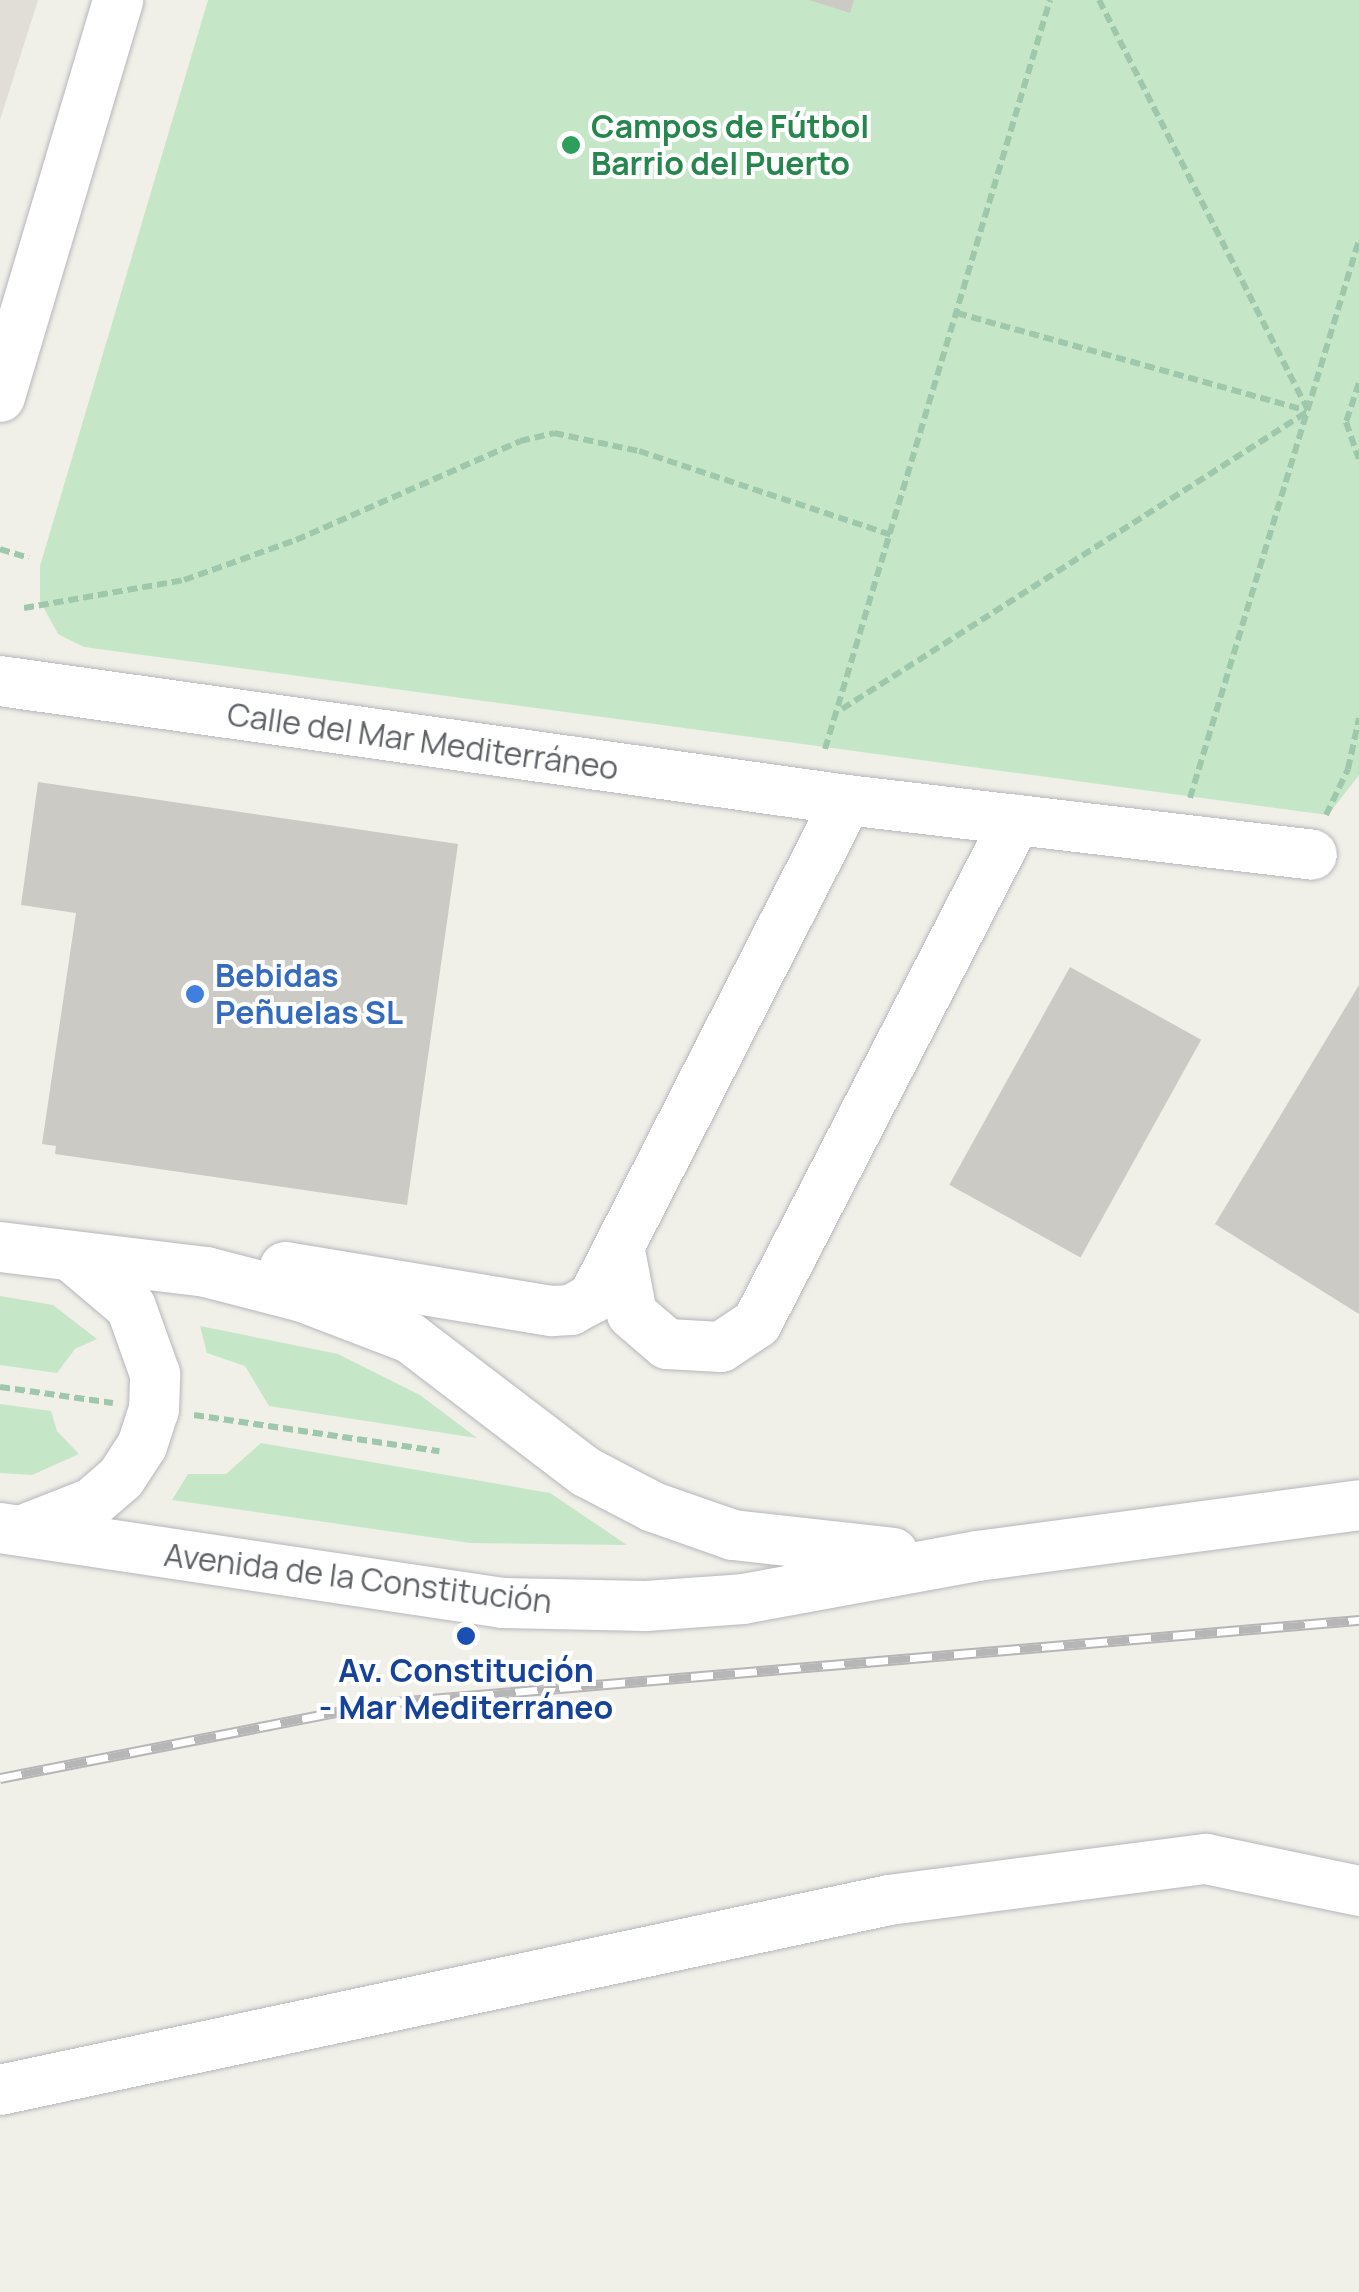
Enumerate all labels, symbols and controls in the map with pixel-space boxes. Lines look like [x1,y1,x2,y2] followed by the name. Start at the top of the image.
[591,108,869,183] place label: Campos de Fútbol Barrio del Puerto
[560,134,582,156] marker: Campos de Fútbol Barrio del Puerto
[225,695,621,787] street label: Calle del Mar Mediterráneo
[215,957,403,1032] place label: Bebidas Peñuelas SL
[184,983,206,1005] marker: Bebidas Peñuelas SL
[162,1535,554,1621] street label: Avenida de la Constitución
[455,1625,477,1647] marker: Av. Constitución - Mar Mediterráneo
[319,1652,613,1727] place label: Av. Constitución - Mar Mediterráneo

